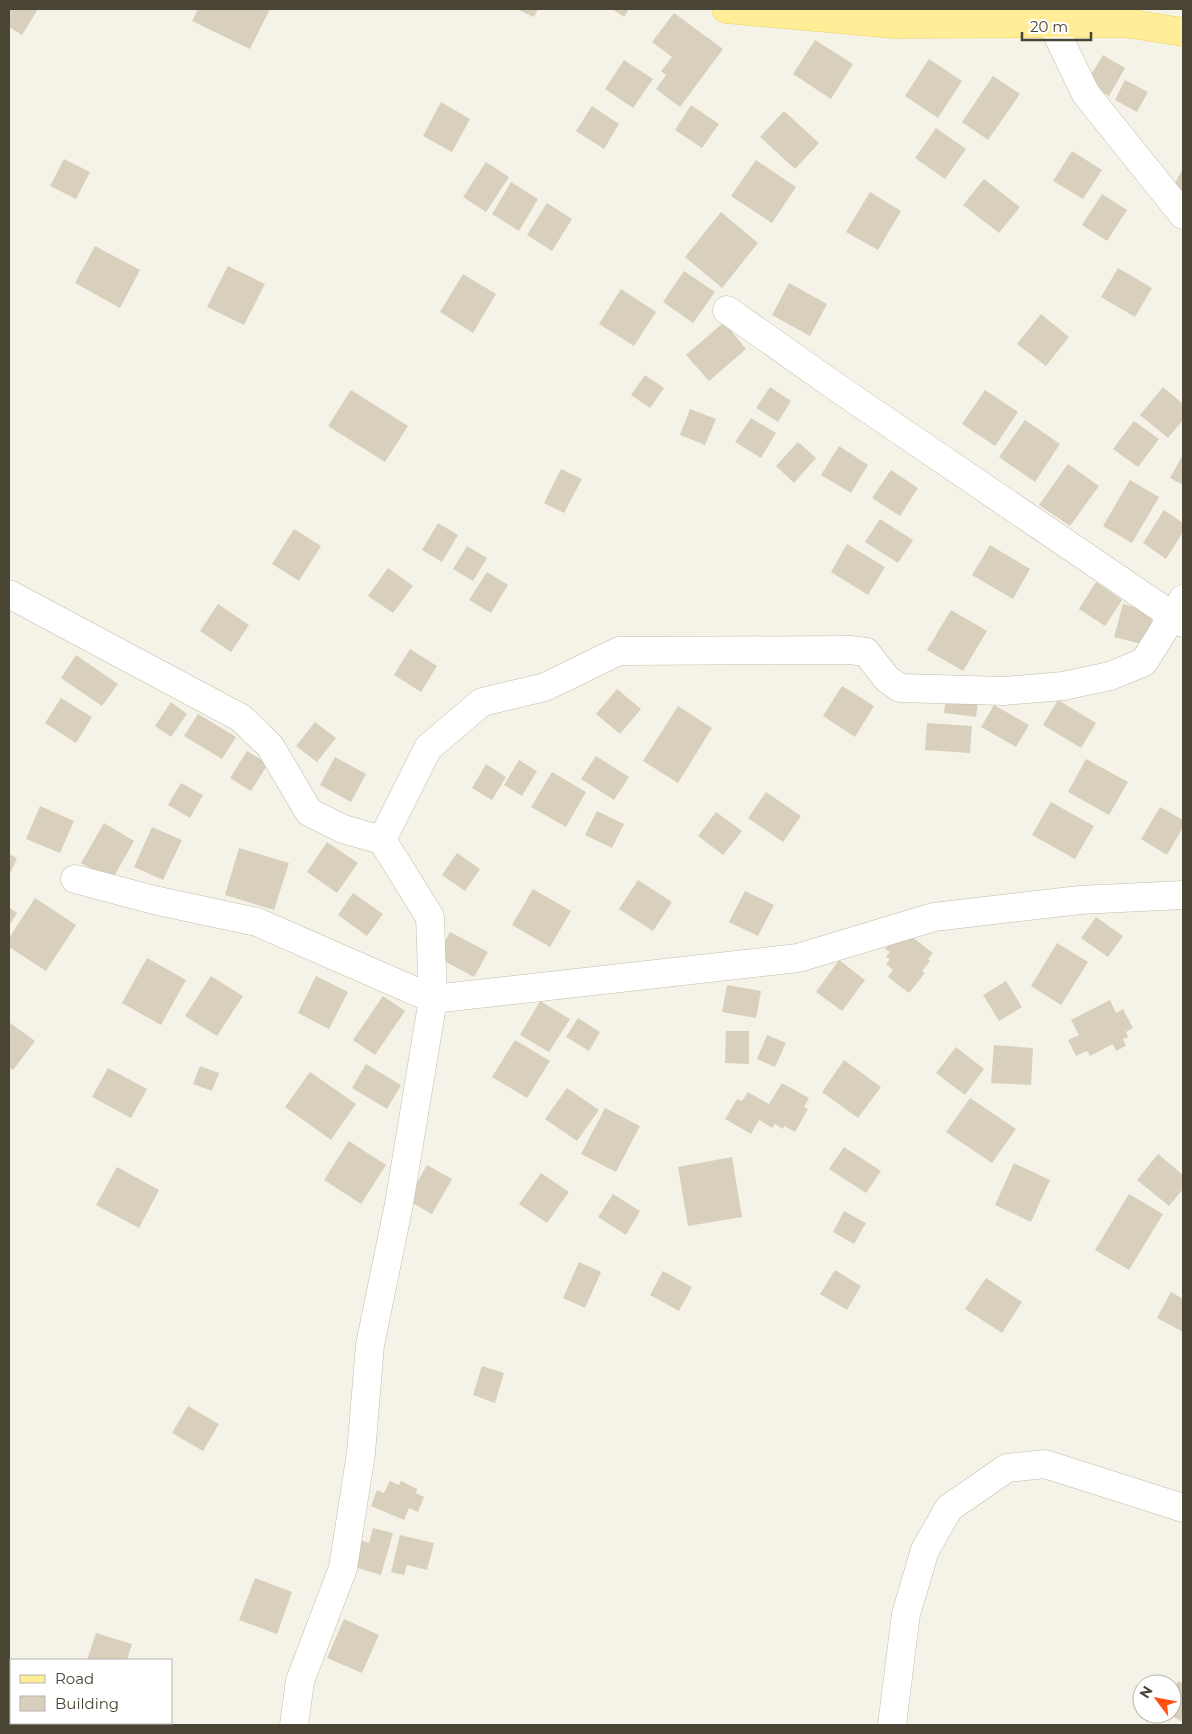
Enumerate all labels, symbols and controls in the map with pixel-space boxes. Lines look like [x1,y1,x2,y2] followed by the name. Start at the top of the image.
[1022,10,1091,42] scale bar
[1030,17,1068,36] text: 20 m
[10,1659,172,1724] legend
[55,1669,94,1688] text: Road
[1132,1674,1182,1724] north arrow
[1135,1683,1157,1702] text: N
[55,1694,119,1713] text: Building

